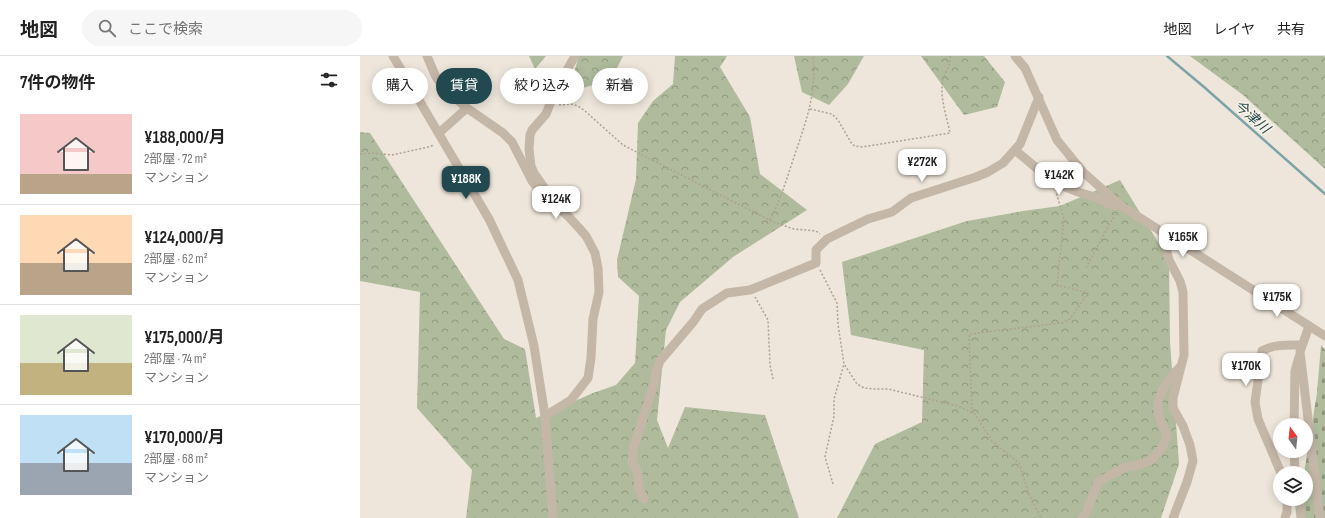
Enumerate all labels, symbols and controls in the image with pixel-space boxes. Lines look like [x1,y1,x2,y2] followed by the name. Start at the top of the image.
[82,10,362,46] search box
[96,17,118,39] icon: search
[20,19,58,42] text: 地図
[128,20,203,39] text: ここで検索
[1163,21,1191,38] text: 地図
[1213,21,1255,38] text: レイヤ
[1277,21,1305,38] text: 共有
[372,68,428,104] chip: 購入
[436,68,492,104] chip: 賃貸
[500,68,584,104] chip: 絞り込み
[592,68,648,104] chip: 新着
[318,69,340,91] icon: filters
[20,73,95,93] text: 7件の物件
[1231,97,1275,139] water label: 今津川
[144,128,226,148] text: ¥188,000/月
[52,130,100,178] icon: home
[894,149,950,183] pin: ¥272K
[144,151,207,167] text: 2部屋 · 72 m²
[907,154,937,170] text: ¥272K
[1031,162,1087,196] pin: ¥142K
[438,166,494,200] pin: ¥188K
[1044,167,1074,183] text: ¥142K
[144,170,209,186] text: マンション
[451,171,481,187] text: ¥188K
[528,186,584,220] pin: ¥124K
[541,191,571,207] text: ¥124K
[1155,224,1211,258] pin: ¥165K
[144,228,226,248] text: ¥124,000/月
[1168,229,1198,245] text: ¥165K
[52,231,100,279] icon: home
[144,251,208,267] text: 2部屋 · 62 m²
[144,270,209,286] text: マンション
[1249,284,1305,318] pin: ¥175K
[1262,289,1292,305] text: ¥175K
[144,328,225,348] text: ¥175,000/月
[52,331,100,379] icon: home
[144,351,207,367] text: 2部屋 · 74 m²
[1218,353,1274,387] pin: ¥170K
[1231,358,1261,374] text: ¥170K
[144,370,209,386] text: マンション
[1273,418,1313,458] north arrow
[1273,418,1313,506] map controls
[144,428,225,448] text: ¥170,000/月
[52,431,100,479] icon: home
[144,451,208,467] text: 2部屋 · 68 m²
[1273,466,1313,506] button: layers
[144,470,209,486] text: マンション

